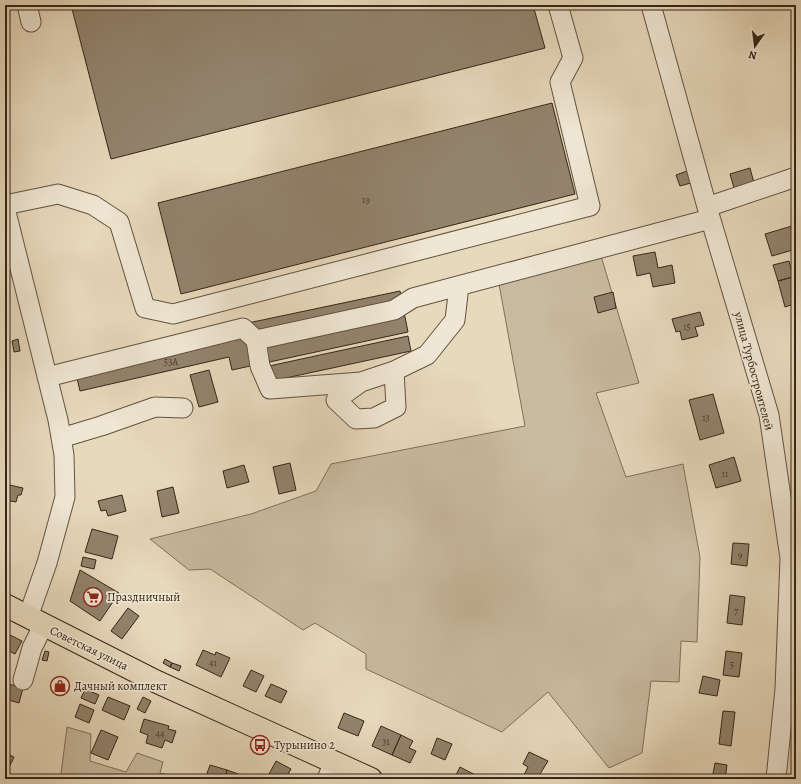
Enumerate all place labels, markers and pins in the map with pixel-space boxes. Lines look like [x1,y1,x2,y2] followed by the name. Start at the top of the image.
[82,586,104,608] supermarket icon: Праздничный
[107,589,180,605] place label: Праздничный
[49,675,71,697] shop icon: Дачный комплект
[74,678,168,694] place label: Дачный комплект
[249,734,271,756] bus stop icon: Турынино 2
[274,737,335,753] place label: Турынино 2

